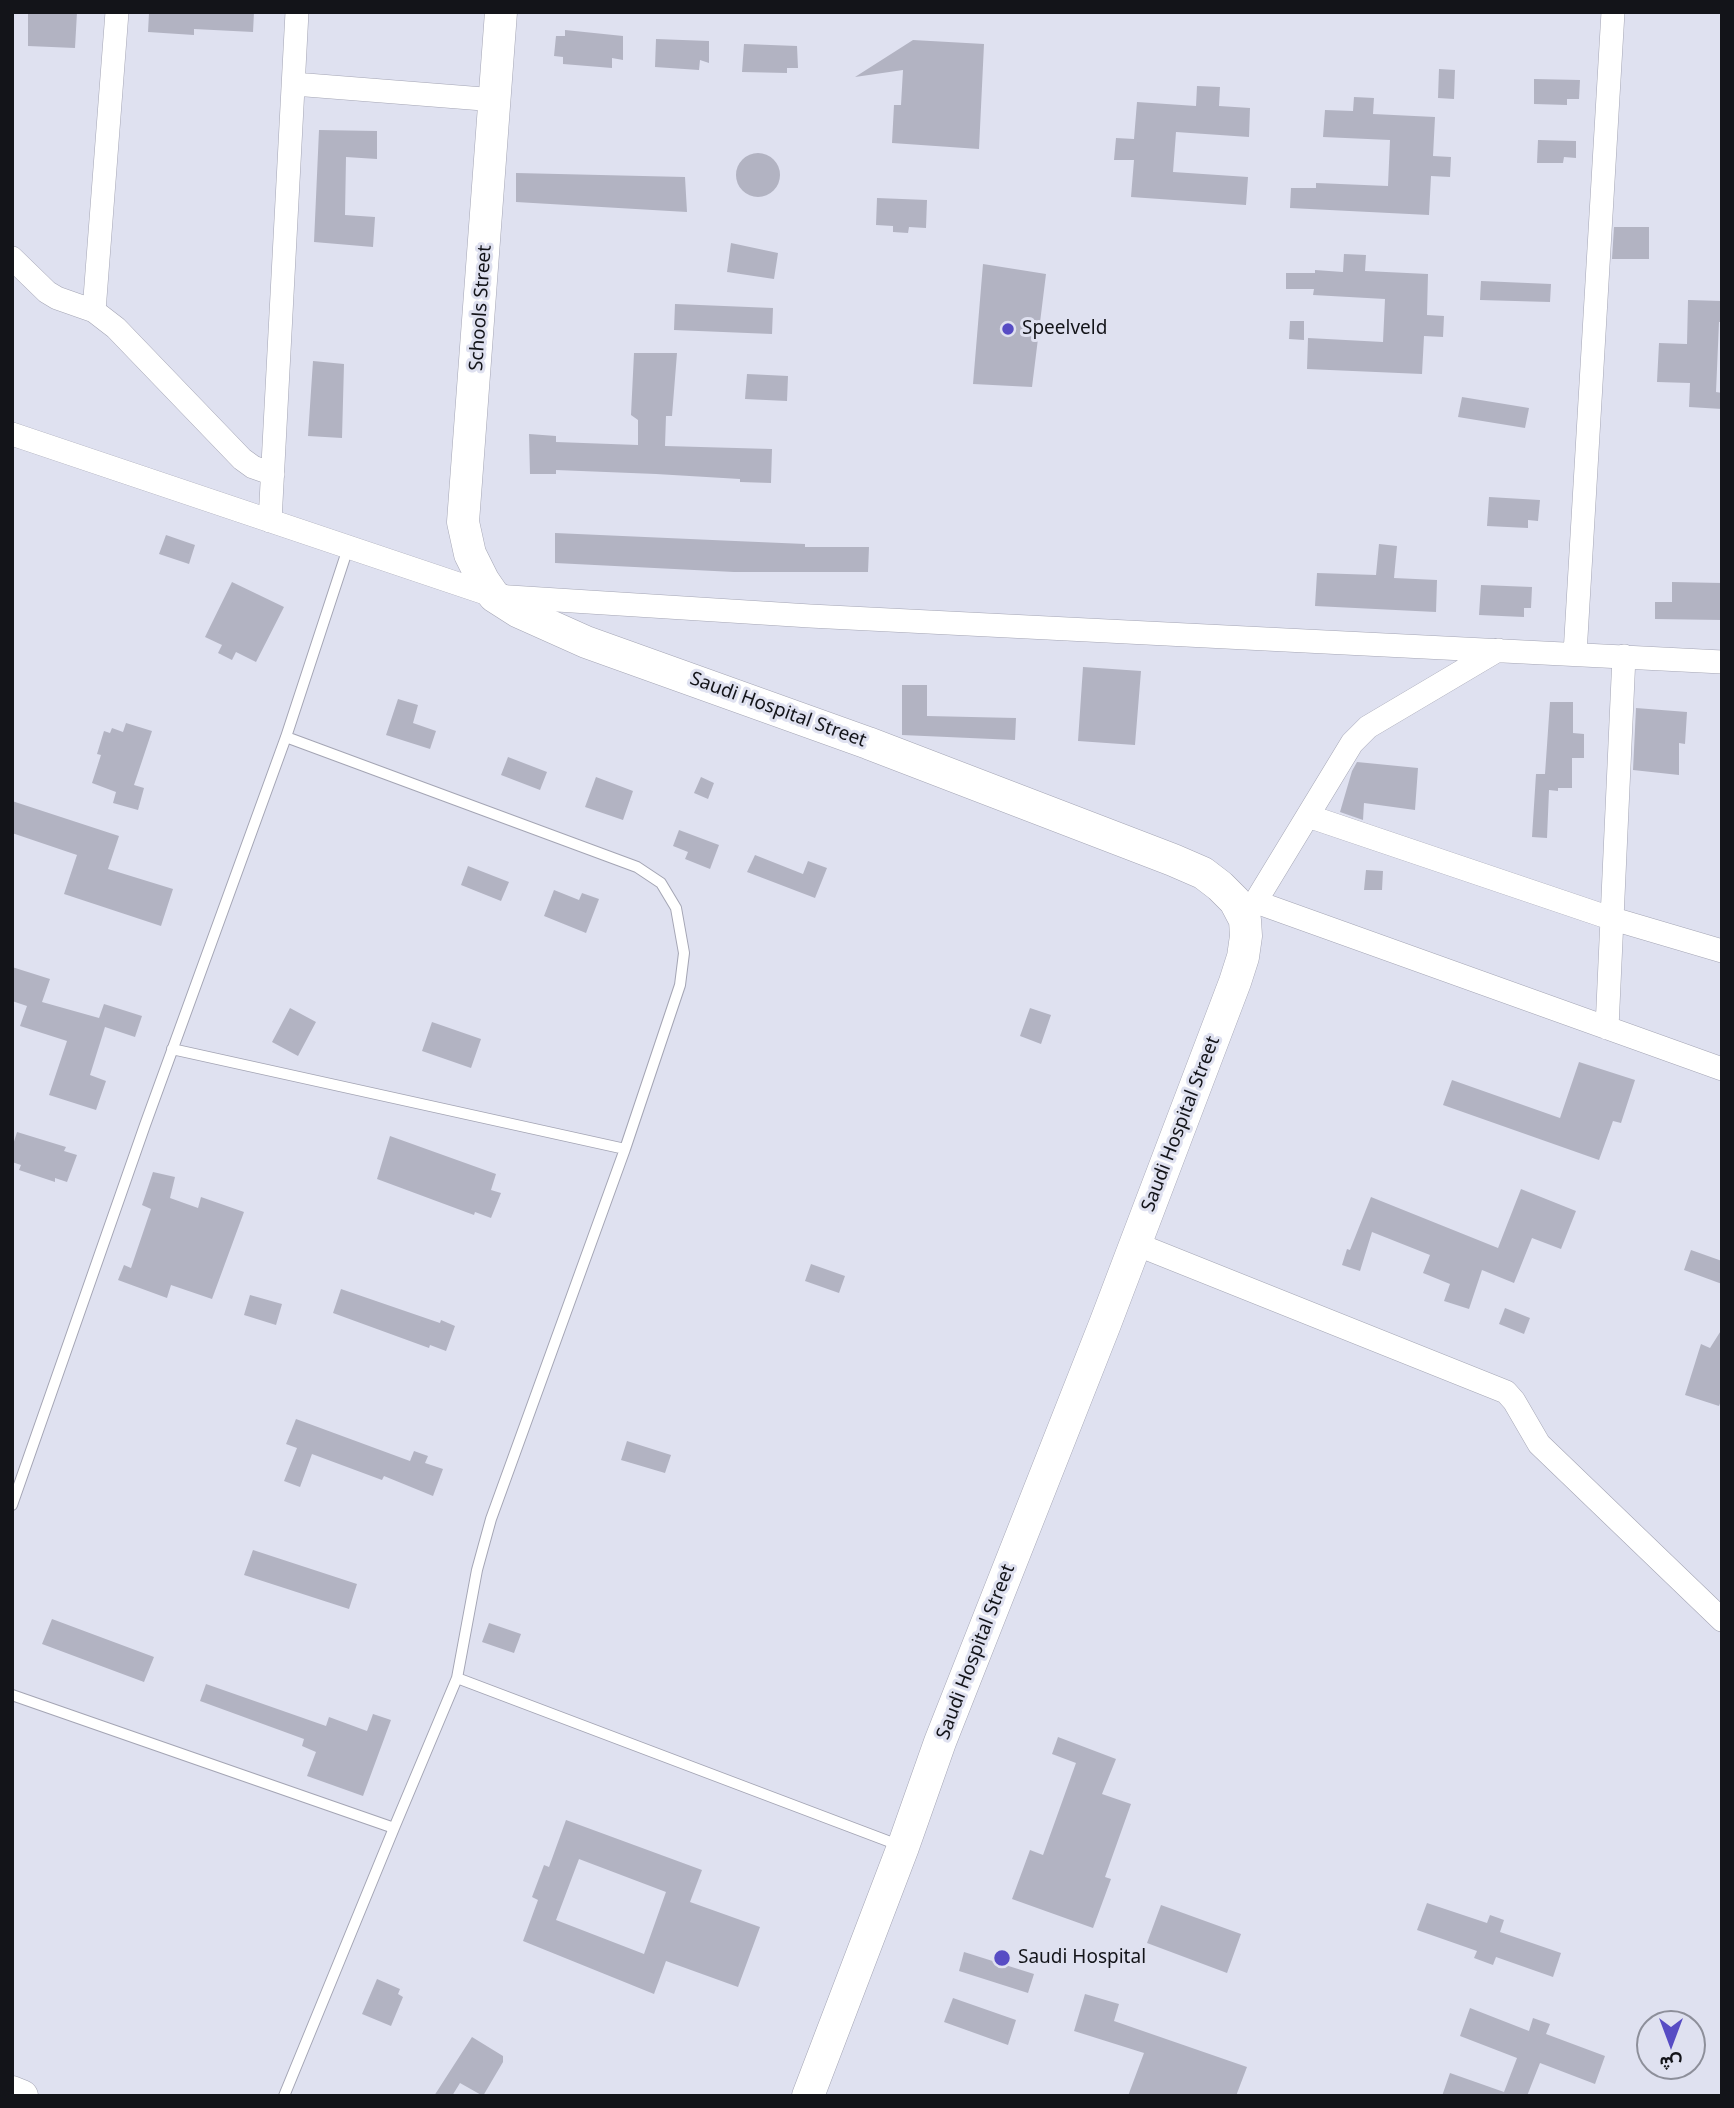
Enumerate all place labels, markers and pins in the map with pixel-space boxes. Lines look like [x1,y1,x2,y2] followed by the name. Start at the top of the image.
[1022,318,1107,340] place label: Speelveld
[1000,321,1016,337] marker: Speelveld
[1018,1947,1146,1969] place label: Saudi Hospital
[992,1948,1012,1968] marker: Saudi Hospital

